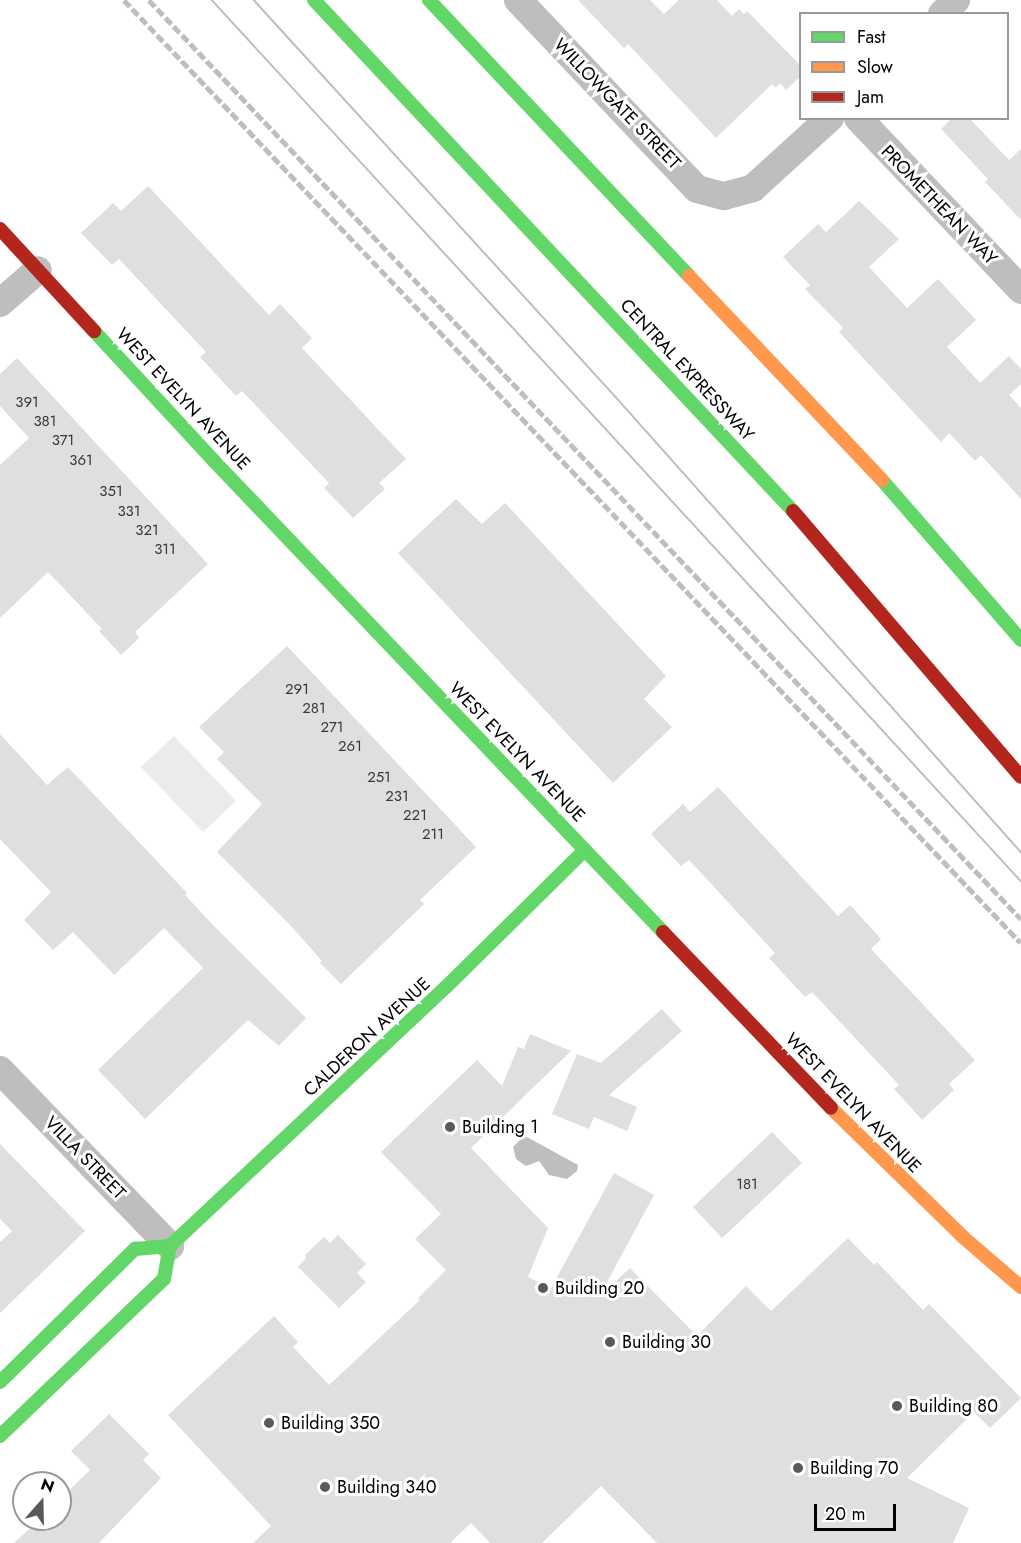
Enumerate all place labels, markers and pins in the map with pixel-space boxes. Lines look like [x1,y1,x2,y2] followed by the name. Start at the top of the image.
[462,1116,538,1138] place label: Building 1
[443,1120,457,1134] marker: Building 1
[555,1277,644,1299] place label: Building 20
[536,1281,550,1295] marker: Building 20
[622,1331,711,1353] place label: Building 30
[603,1335,617,1349] marker: Building 30
[909,1395,998,1417] place label: Building 80
[890,1399,904,1413] marker: Building 80
[281,1412,380,1434] place label: Building 350
[262,1416,276,1430] marker: Building 350
[810,1457,899,1479] place label: Building 70
[791,1461,805,1475] marker: Building 70
[337,1476,436,1498] place label: Building 340
[318,1480,332,1494] marker: Building 340

